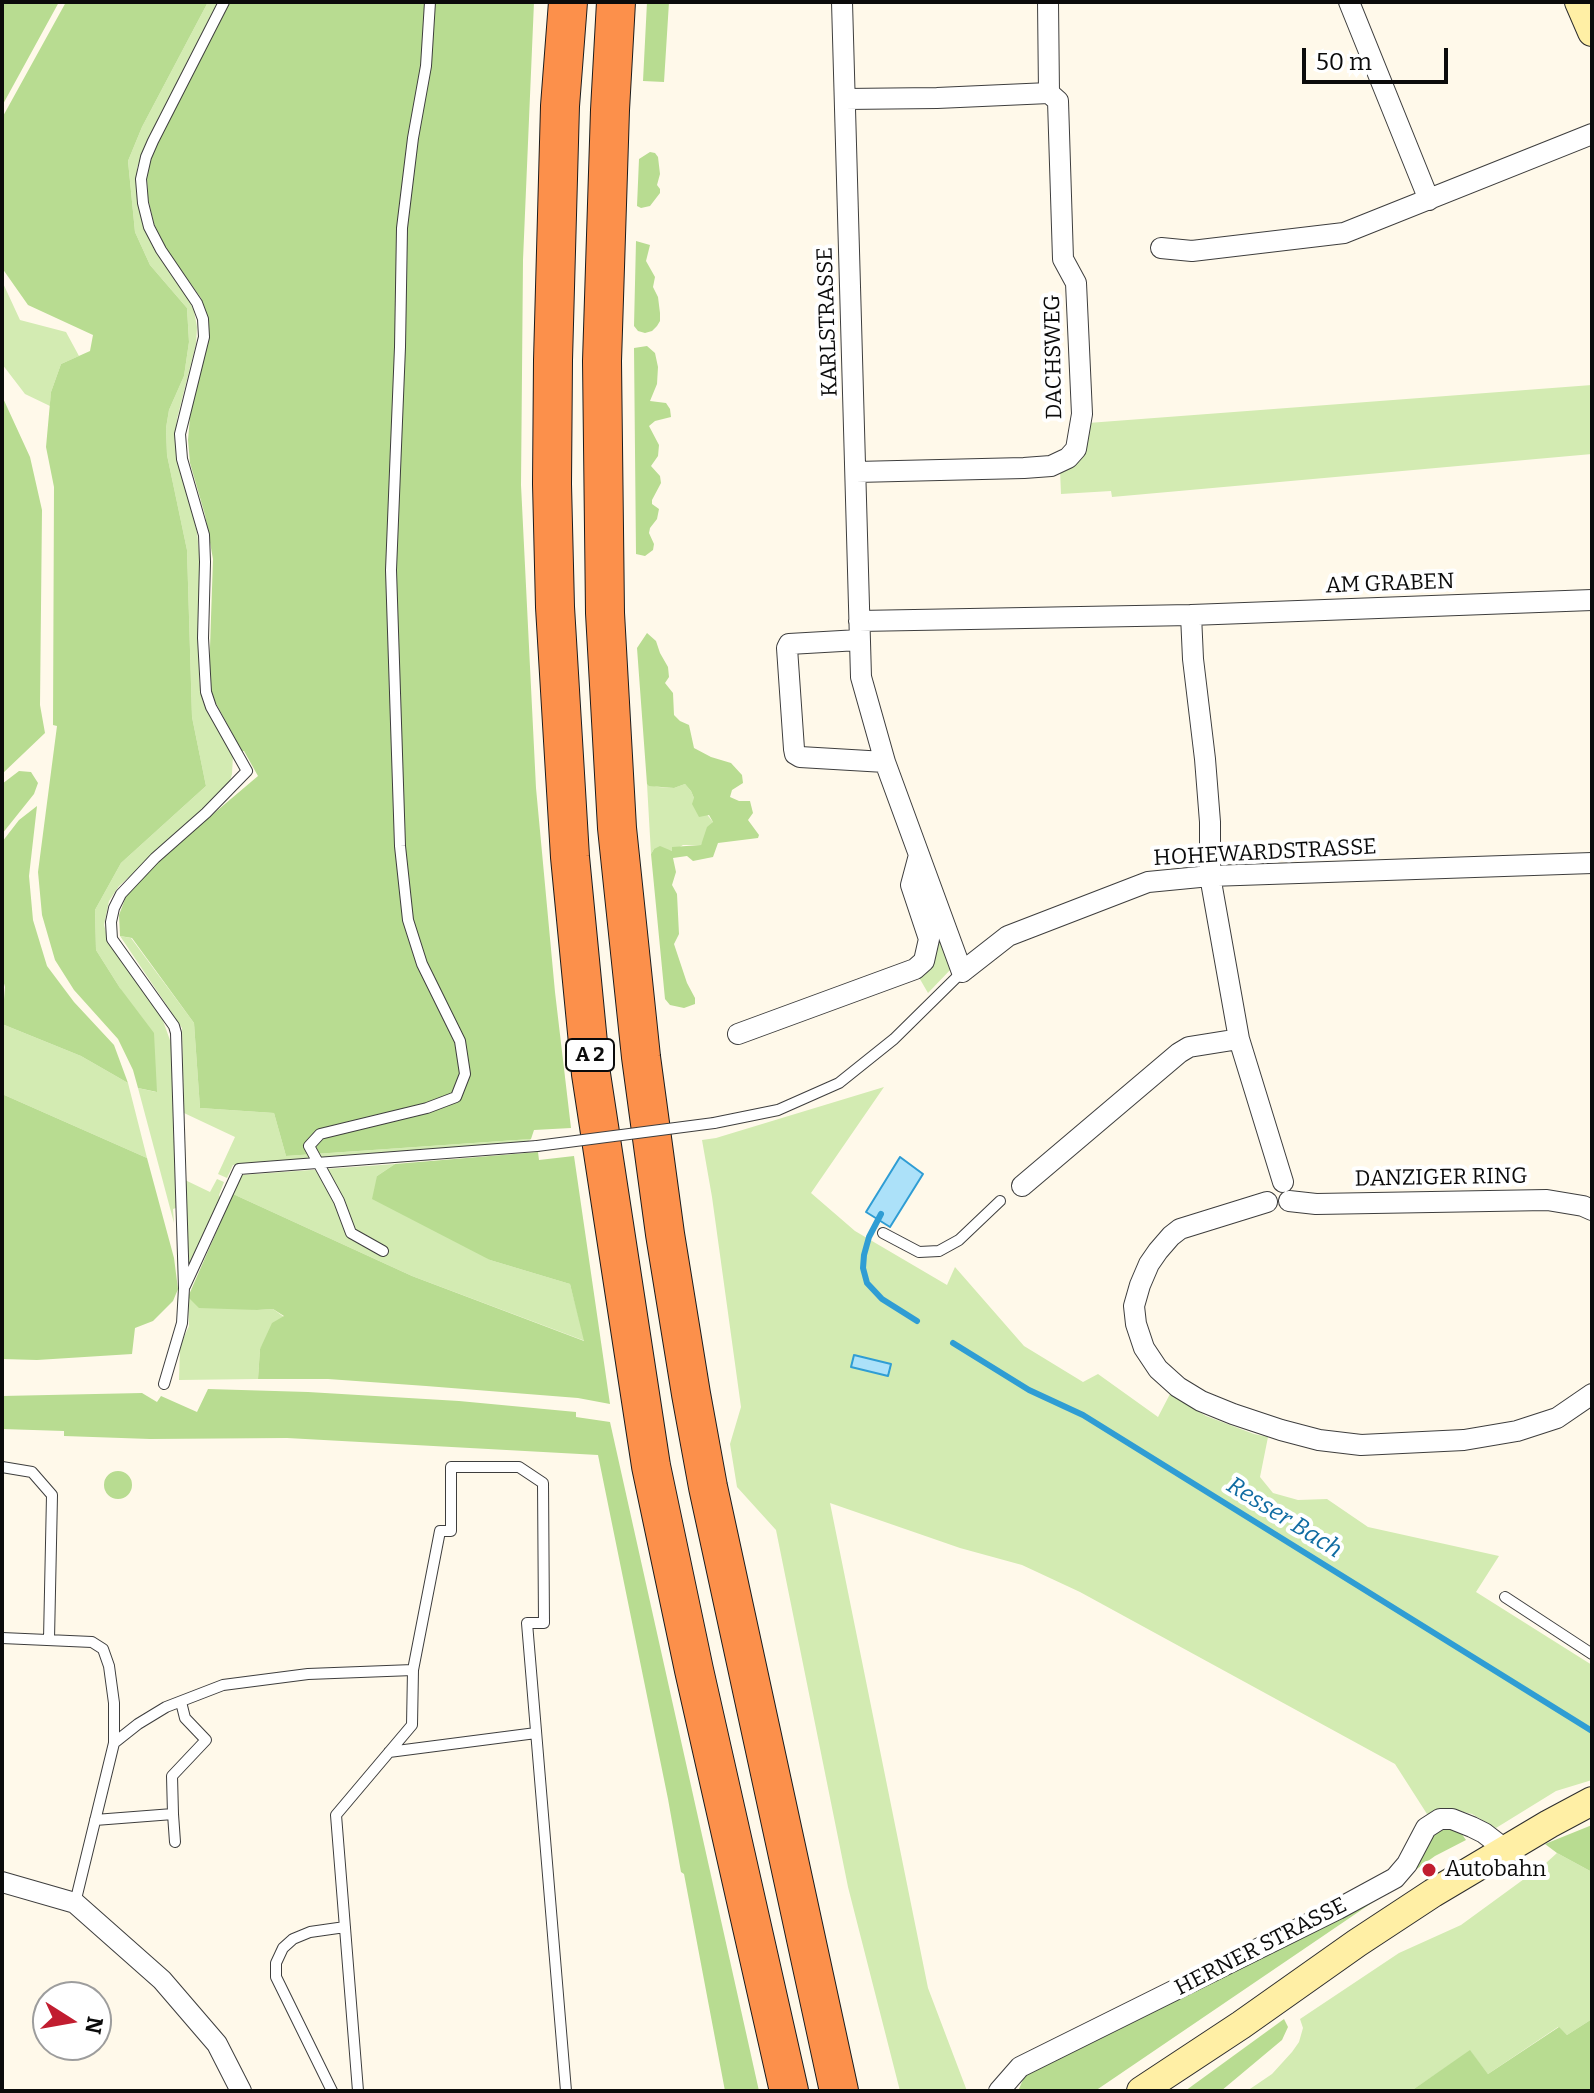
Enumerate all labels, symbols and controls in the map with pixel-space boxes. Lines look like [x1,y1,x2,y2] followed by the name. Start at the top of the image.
[1306,32,1452,82] scale bar
[1316,48,1372,76] text: 50 m
[812,247,844,397] street label: KARLSTRASSE
[1040,294,1068,420] street label: DACHSWEG
[1325,569,1455,599] street label: AM GRABEN
[1153,834,1377,872] street label: HOHEWARDSTRASSE
[566,1039,614,1071] road number: A 2
[1354,1163,1528,1193] street label: DANZIGER RING
[1221,1471,1347,1565] water label: Resser Bach
[1445,1857,1546,1883] place label: Autobahn
[1420,1861,1438,1879] marker: Autobahn
[1171,1892,1351,2002] street label: HERNER STRASSE
[32,1981,112,2061] north arrow
[79,2014,109,2036] text: N

